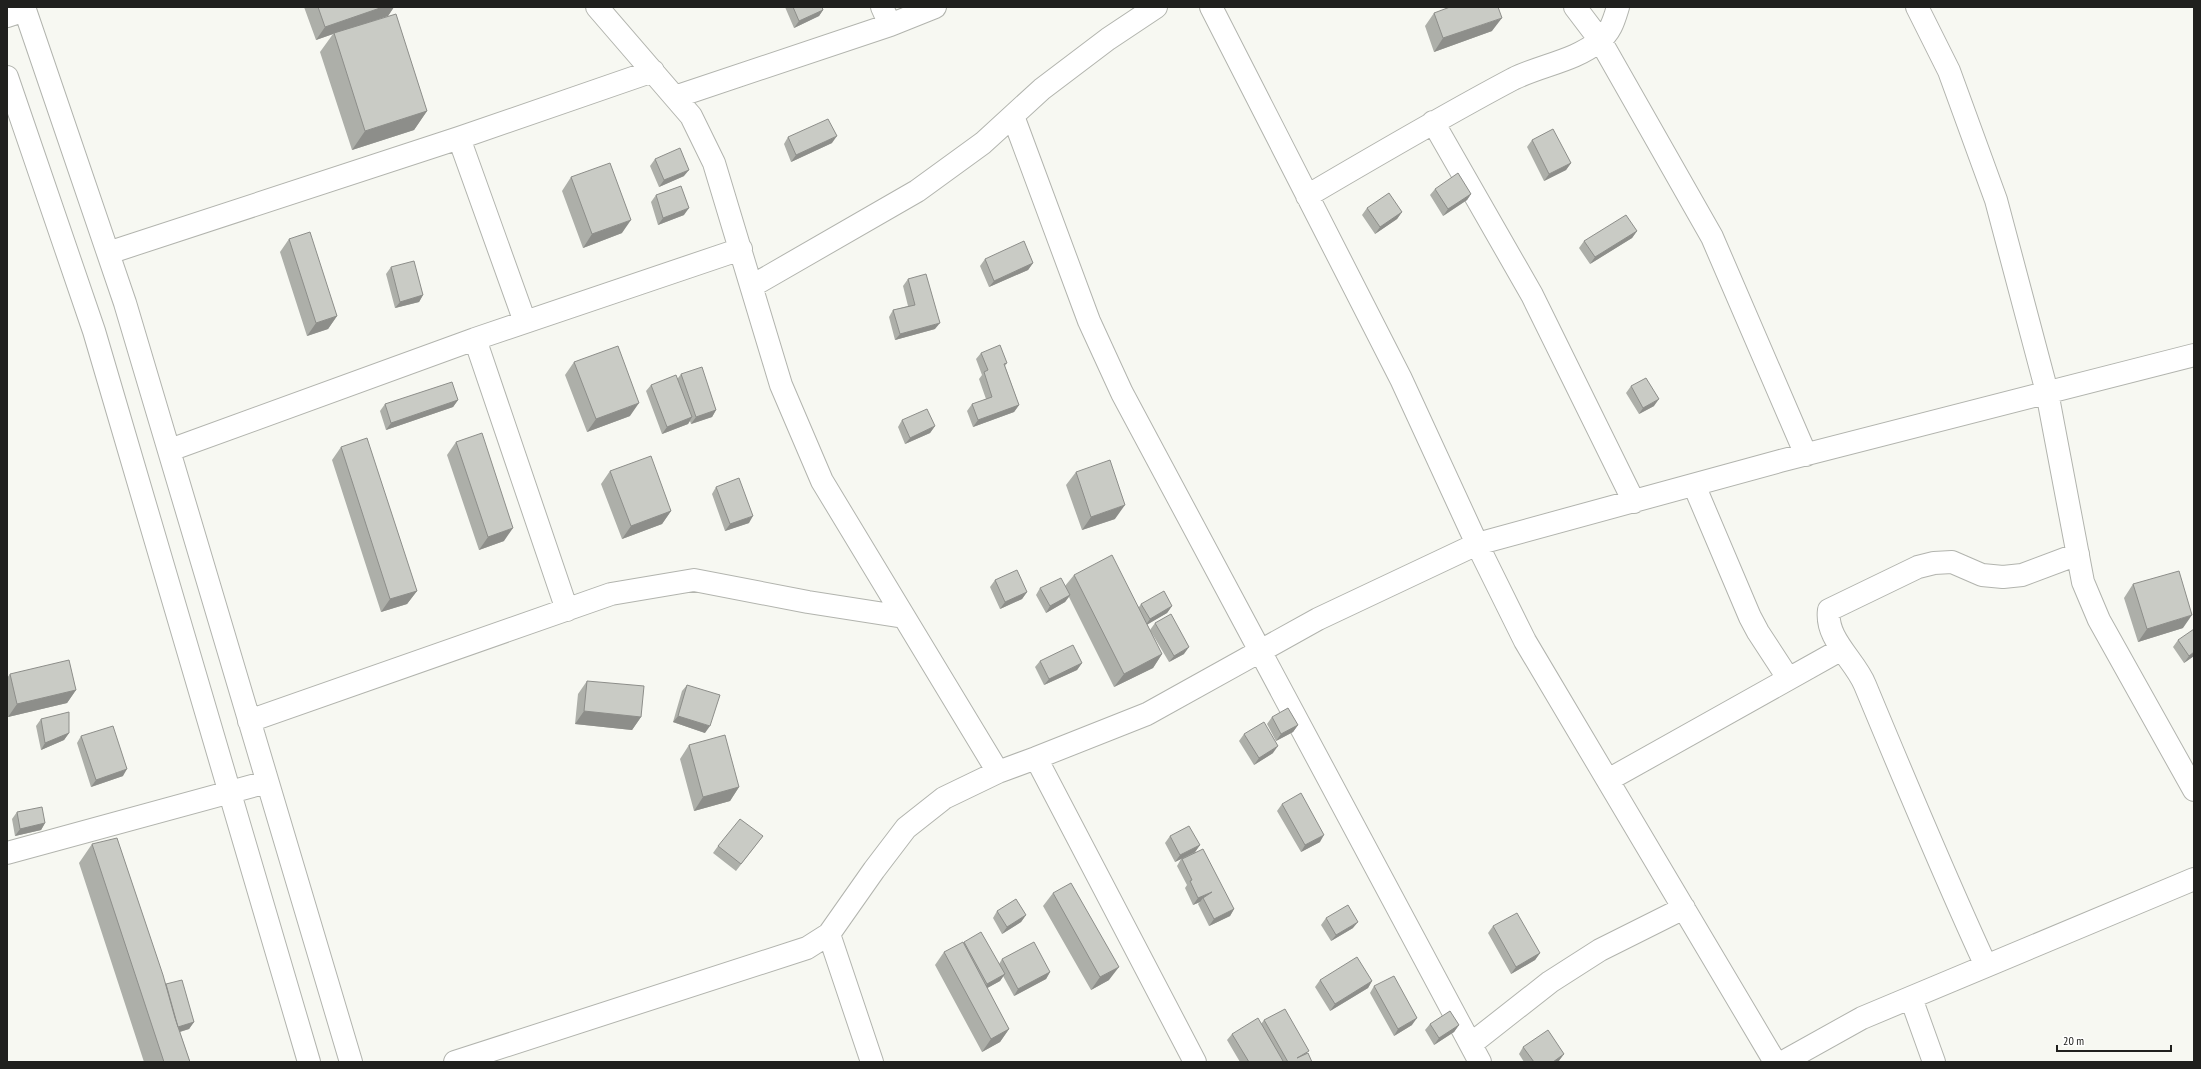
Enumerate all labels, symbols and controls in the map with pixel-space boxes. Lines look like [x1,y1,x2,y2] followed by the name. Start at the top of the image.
[2057,1027,2171,1053] scale bar
[2063,1033,2084,1048] text: 20 m

